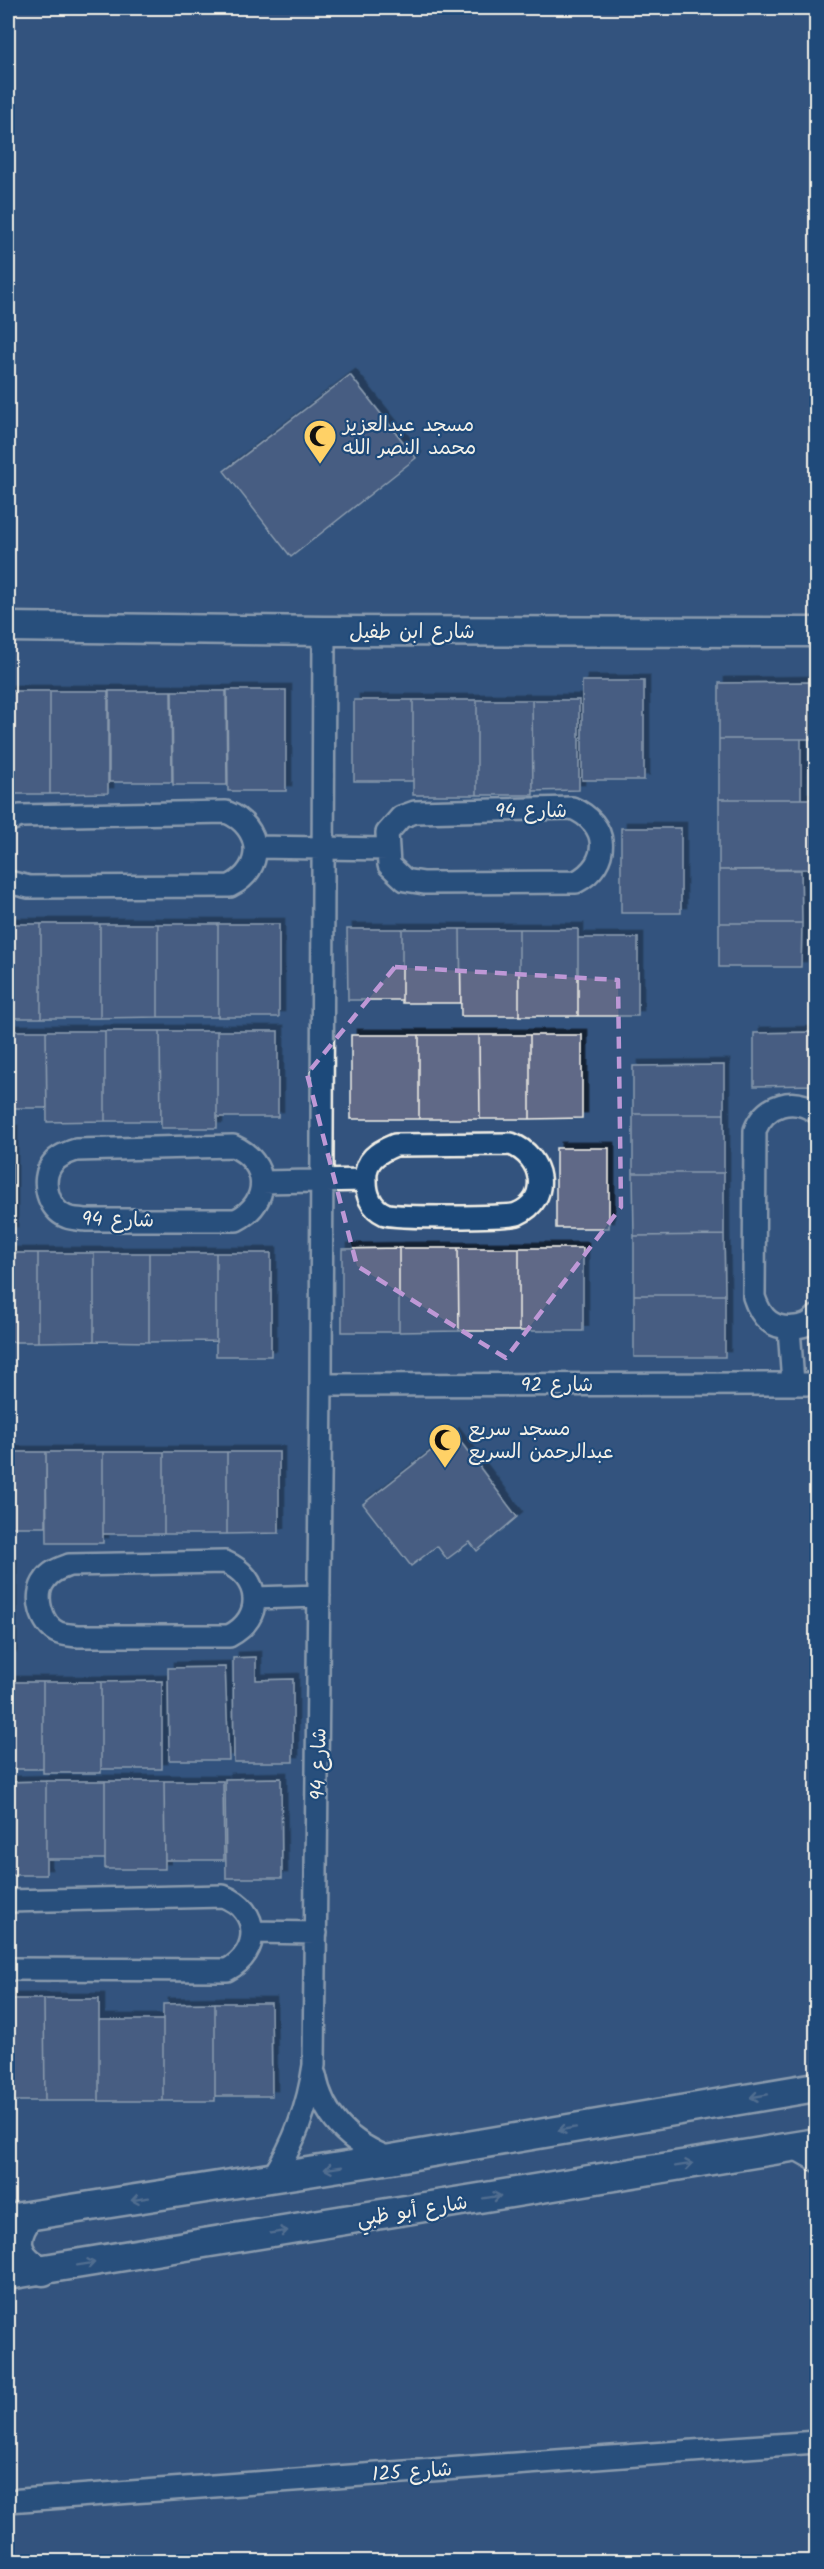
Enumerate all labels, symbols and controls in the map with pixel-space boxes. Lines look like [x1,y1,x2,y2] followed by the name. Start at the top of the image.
[341,410,476,465] place label: مسجد عبدالعزيز محمد النصر الله
[302,418,338,465] mosque icon: مسجد عبدالعزيز محمد النصر الله
[349,617,475,649] street label: شارع ابن طفيل
[495,796,567,828] street label: شارع 94
[82,1204,154,1238] street label: شارع 94
[521,1370,593,1402] street label: شارع 92
[468,1414,613,1469] place label: مسجد سريع عبدالرحمن السريع
[427,1422,463,1469] mosque icon: مسجد سريع عبدالرحمن السريع
[303,1728,337,1800] street label: شارع 94
[749,2091,769,2102] one-way arrow
[557,2124,577,2135] one-way arrow
[674,2159,693,2170] one-way arrow
[323,2163,343,2174] one-way arrow
[355,2187,470,2237] street label: شارع أبو ظبي
[481,2191,501,2202] one-way arrow
[131,2193,151,2204] one-way arrow
[268,2226,288,2237] one-way arrow
[76,2258,95,2269] one-way arrow
[371,2454,453,2492] street label: شارع 125

